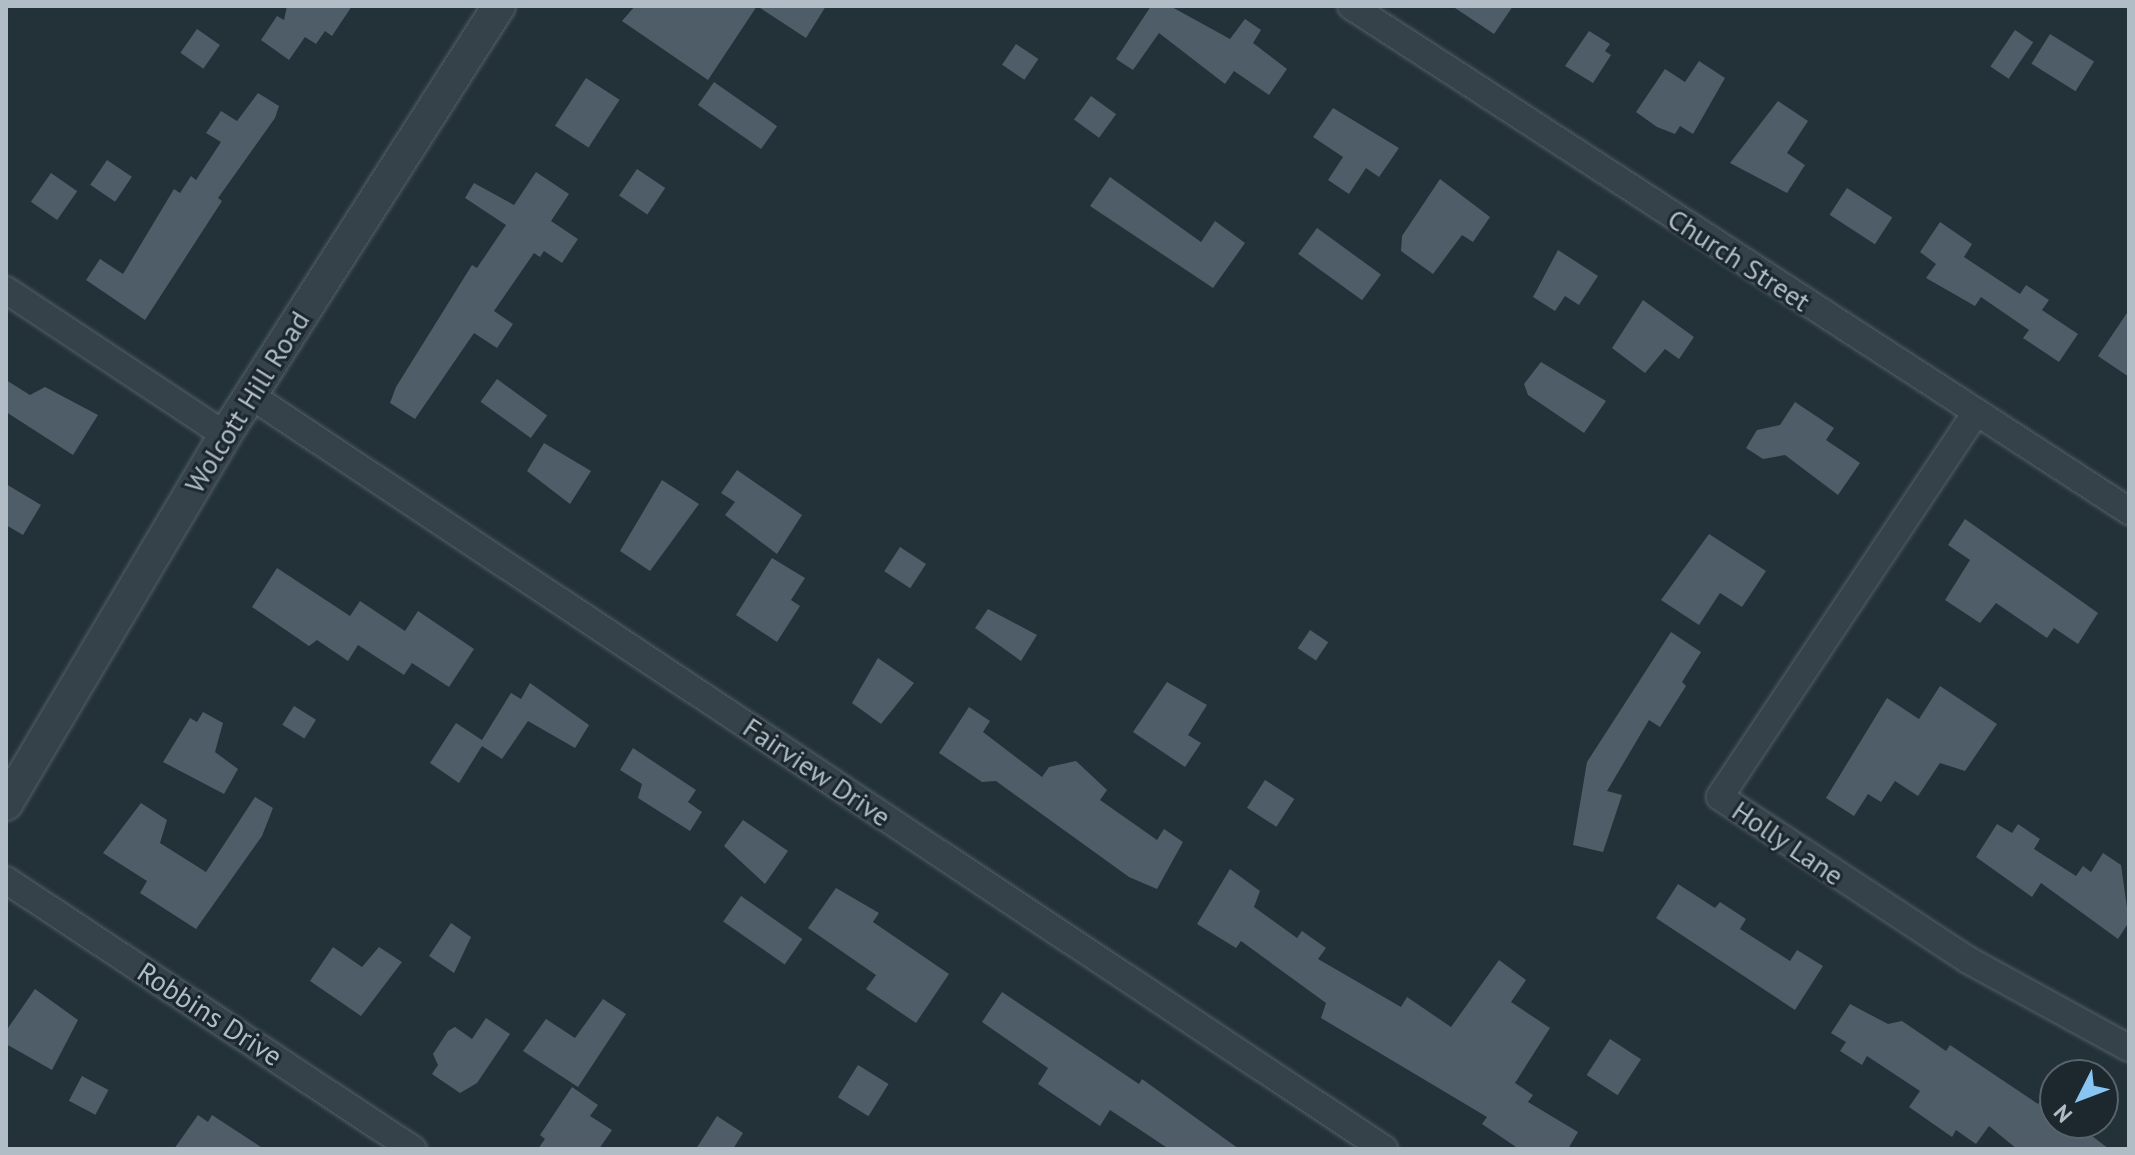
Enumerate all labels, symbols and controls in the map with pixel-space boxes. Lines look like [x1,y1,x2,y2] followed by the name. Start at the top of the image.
[1662,202,1816,318] street label: Church Street
[178,305,316,499] street label: Wolcott Hill Road
[737,710,897,834] street label: Fairview Drive
[1726,793,1850,893] street label: Holly Lane
[131,955,289,1073] street label: Robbins Drive
[2039,1059,2119,1139] north arrow
[2047,1099,2078,1128] text: N

